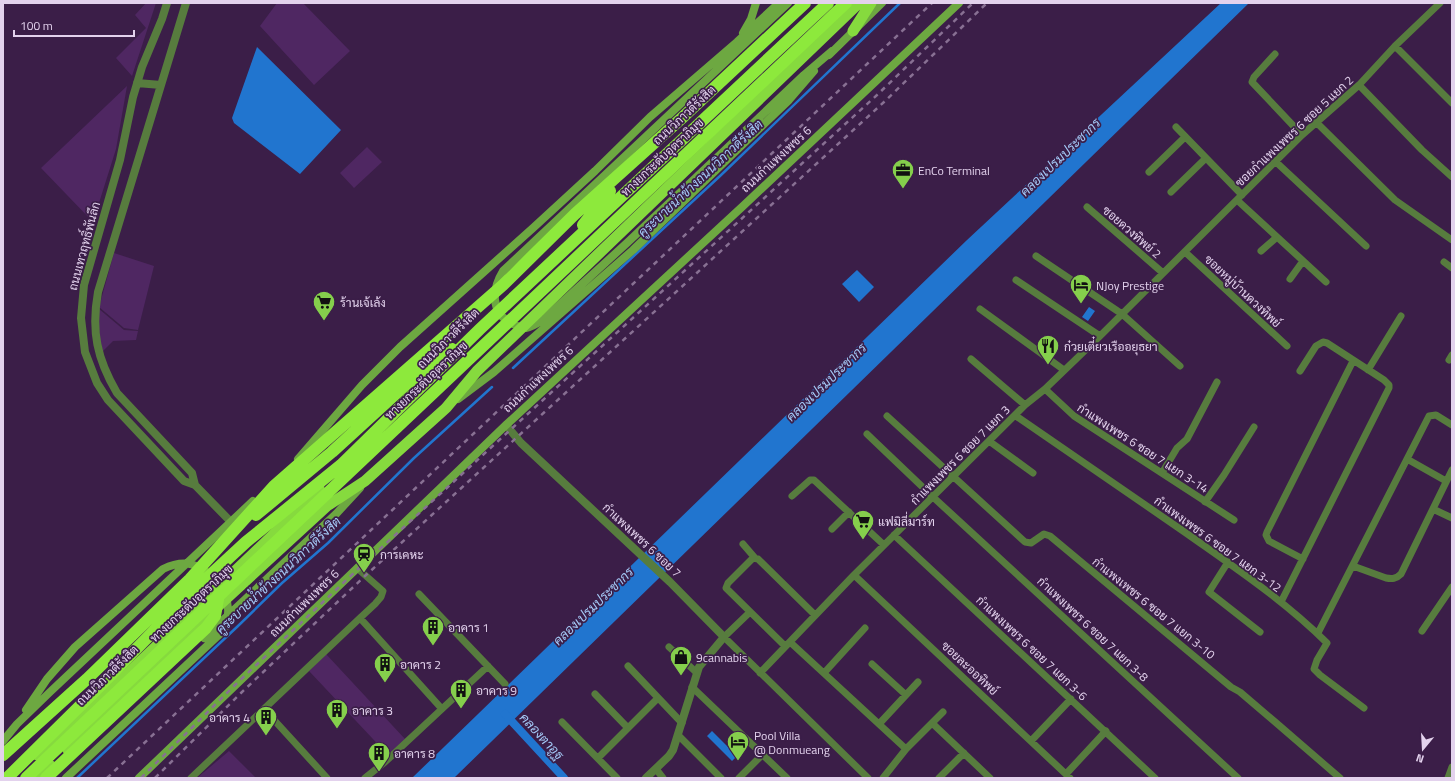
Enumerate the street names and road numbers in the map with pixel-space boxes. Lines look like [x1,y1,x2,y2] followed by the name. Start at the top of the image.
[1231,71,1357,191] street label: ซอยกำแพงเพชร 6 ซอย 5 แยก 2
[648,81,720,149] street label: ถนนวิภาวดีรังสิต
[616,113,708,201] street label: ทางยกระดับอุตราภิมุข
[736,121,816,197] street label: ถนนกำแพงเพชร 6
[62,199,105,293] street label: ถนนเทวฤทธิ์พันลึก
[1098,201,1166,263] street label: ซอยดวงทิพย์ 2
[1200,250,1286,332] street label: ซอยหมู่บ้านดวงทิพย์
[412,303,484,373] street label: ถนนวิภาวดีรังสิต
[380,336,472,424] street label: ทางยกระดับอุตราภิมุข
[498,341,578,417] street label: ถนนกำแพงเพชร 6
[1074,398,1213,498] street label: กำแพงเพชร 6 ซอย 7 แยก 3-14
[906,401,1014,509] street label: กำแพงเพชร 6 ซอย 7 แยก 3
[1150,491,1286,597] street label: กำแพงเพชร 6 ซอย 7 แยก 3-12
[598,498,686,582] street label: กำแพงเพชร 6 ซอย 7
[1088,552,1220,664] street label: กำแพงเพชร 6 ซอย 7 แยก 3-10
[145,559,237,647] street label: ทางยกระดับอุตราภิมุข
[265,564,343,641] street label: ถนนกำแพงเพชร 6
[1033,572,1153,686] street label: กำแพงเพชร 6 ซอย 7 แยก 3-8
[972,591,1092,705] street label: กำแพงเพชร 6 ซอย 7 แยก 3-6
[937,636,1003,700] street label: ซอยละออทิพย์
[71,640,143,710] street label: ถนนวิภาวดีรังสิต

